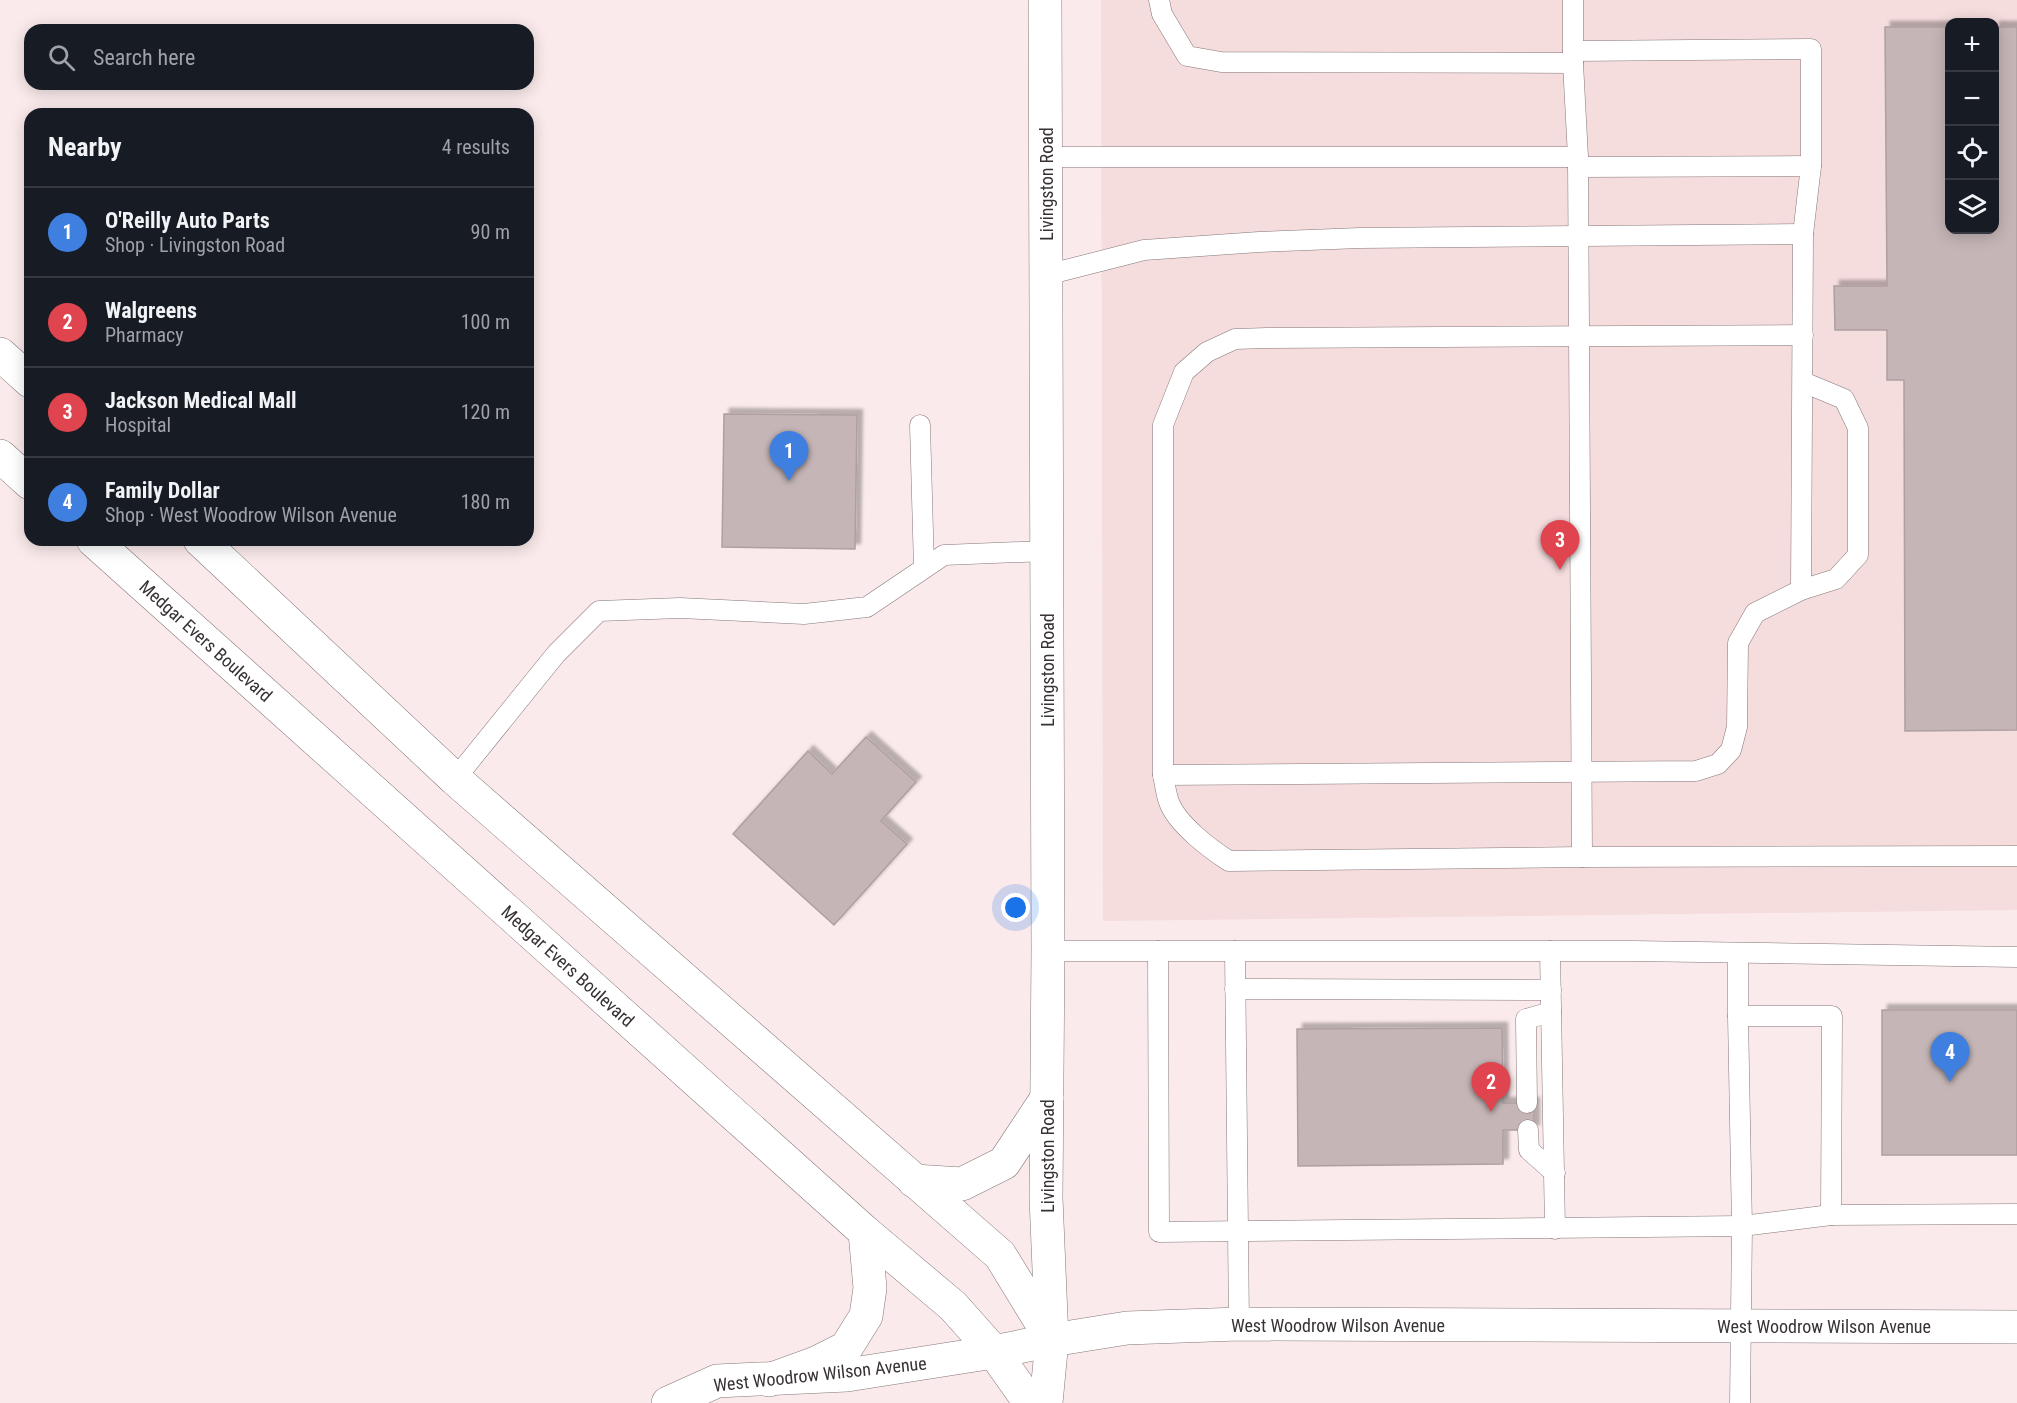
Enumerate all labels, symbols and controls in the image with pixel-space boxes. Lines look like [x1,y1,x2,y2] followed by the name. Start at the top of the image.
[1945,18,1999,234] map controls
[1945,18,1999,72] button: +
[24,24,534,90] search box
[45,41,78,74] icon: search
[93,45,195,70] text: Search here
[1945,72,1999,126] button: −
[1945,126,1999,180] button: locate
[1036,127,1057,241] street label: Livingston Road
[48,132,122,162] text: Nearby
[442,135,510,159] text: 4 results
[1945,180,1999,234] button: layers
[105,208,270,233] text: O'Reilly Auto Parts
[62,220,73,244] text: 1
[471,220,510,244] text: 90 m
[105,233,285,257] text: Shop · Livingston Road
[105,298,197,323] text: Walgreens
[62,310,73,334] text: 2
[461,310,510,334] text: 100 m
[105,323,184,347] text: Pharmacy
[105,388,297,413] text: Jackson Medical Mall
[62,400,73,424] text: 3
[461,400,510,424] text: 120 m
[105,413,171,437] text: Hospital
[770,432,808,481] pin: 1
[105,478,220,503] text: Family Dollar
[62,490,73,514] text: 4
[461,490,510,514] text: 180 m
[105,503,397,527] text: Shop · West Woodrow Wilson Avenue
[1540,520,1580,570] pin: 3
[135,576,277,706] street label: Medgar Evers Boulevard
[1037,613,1058,727] street label: Livingston Road
[1001,893,1030,922] your location
[497,901,639,1031] street label: Medgar Evers Boulevard
[1930,1032,1970,1082] pin: 4
[1472,1062,1510,1112] pin: 2
[1037,1099,1058,1213] street label: Livingston Road
[1231,1315,1445,1336] street label: West Woodrow Wilson Avenue
[1717,1316,1931,1337] street label: West Woodrow Wilson Avenue
[712,1352,928,1396] street label: West Woodrow Wilson Avenue

